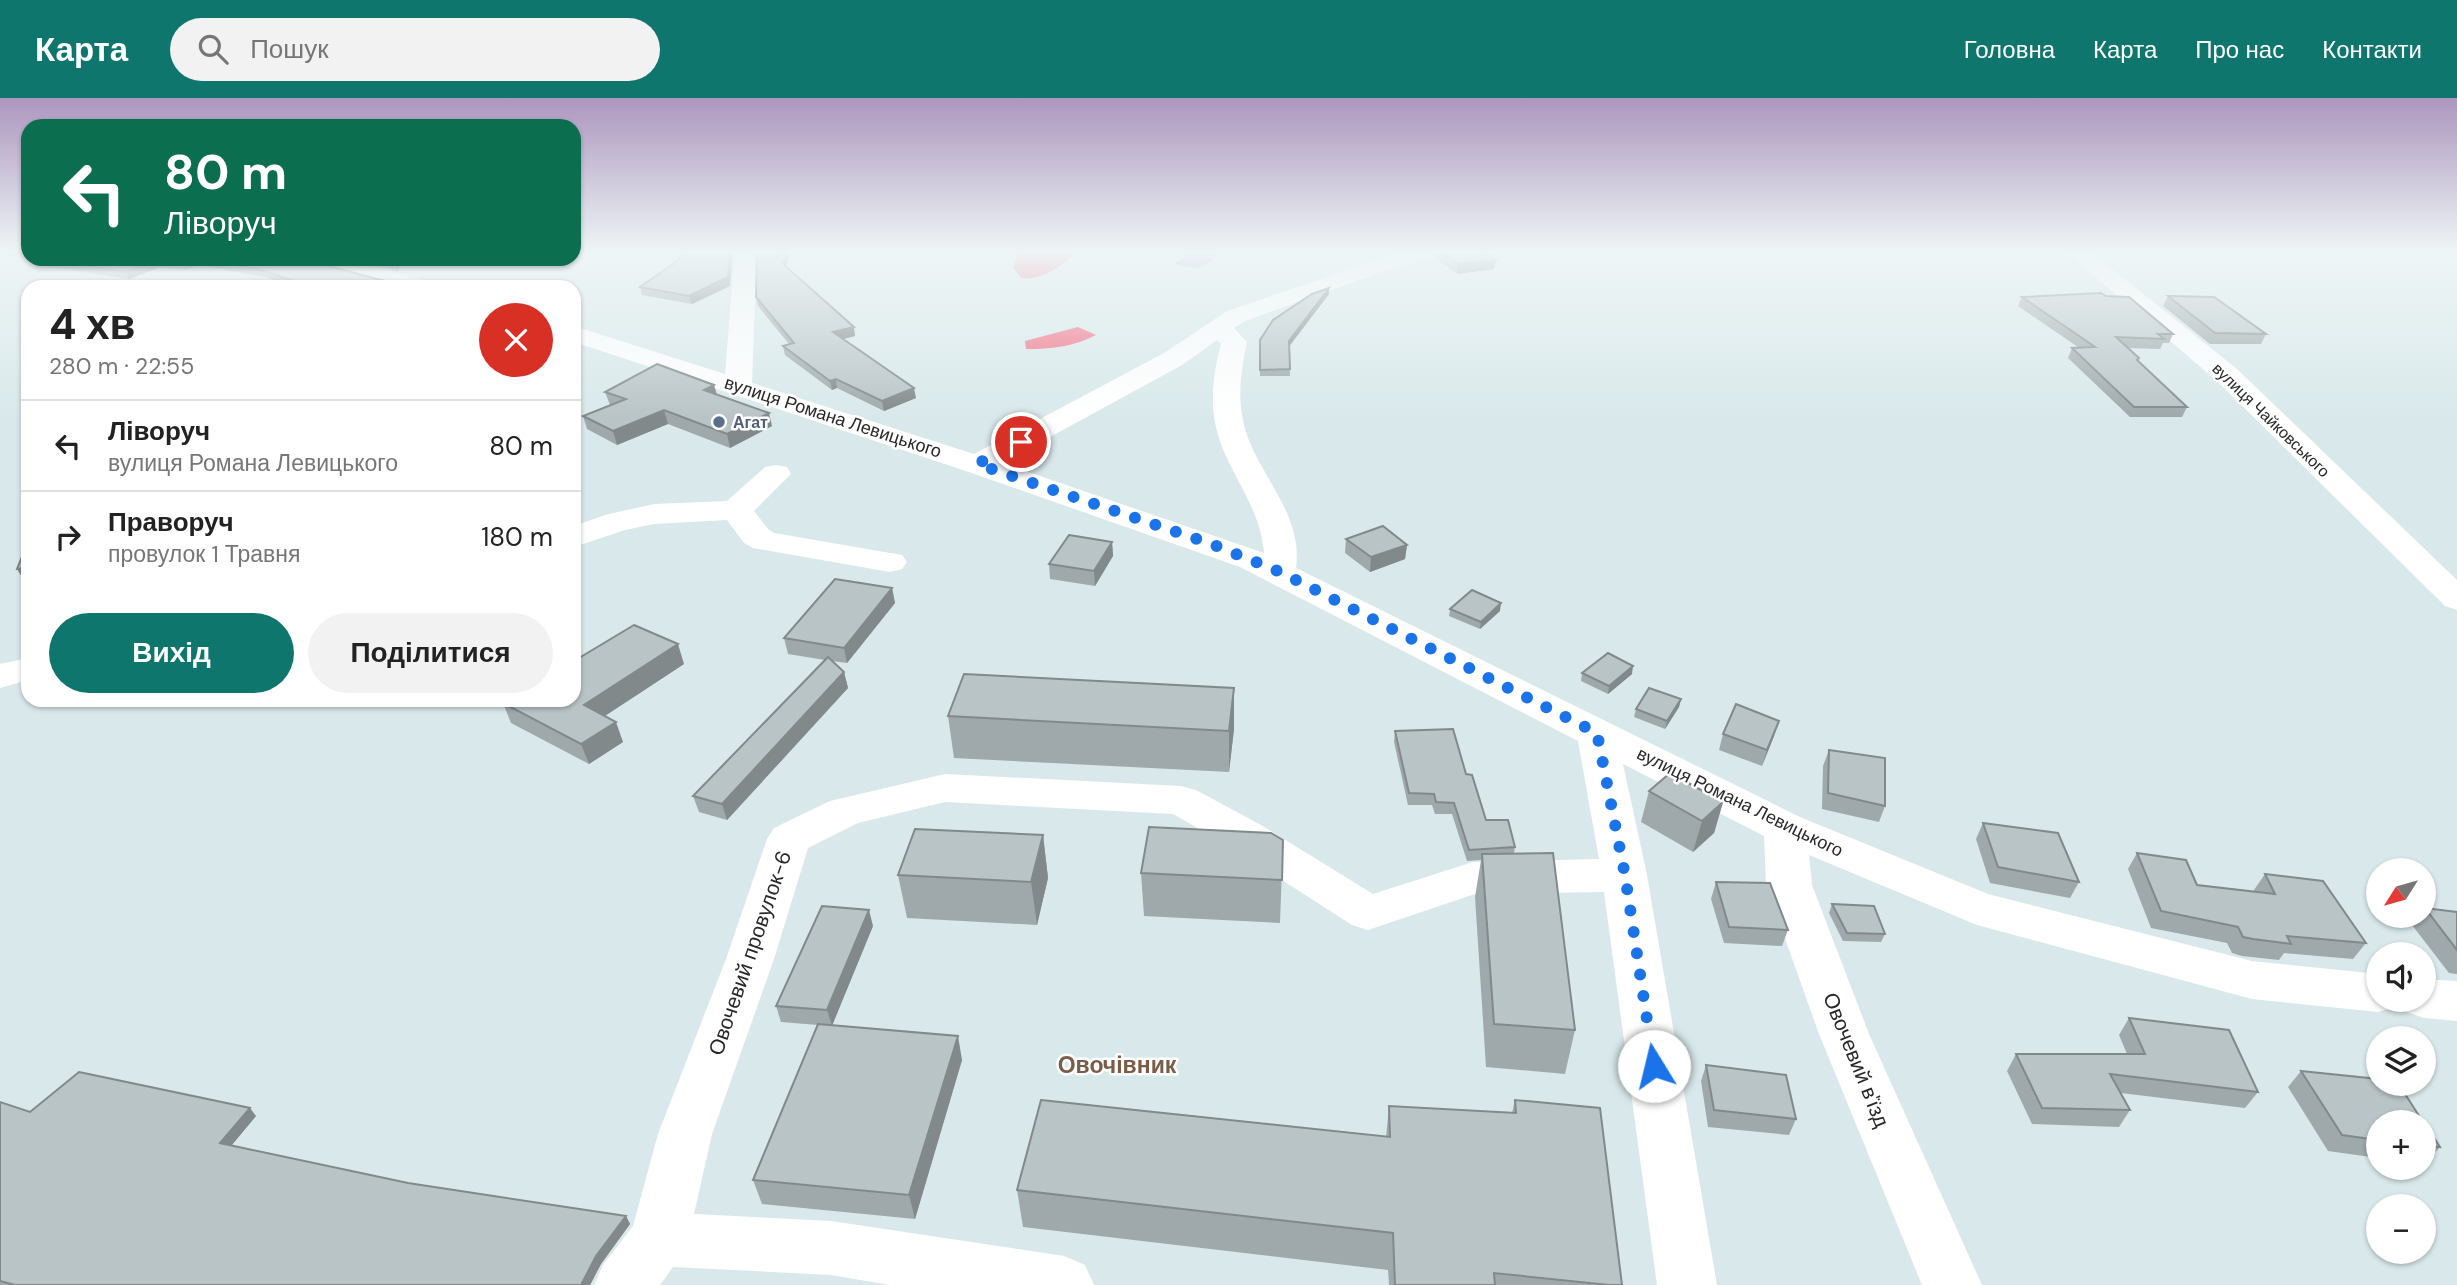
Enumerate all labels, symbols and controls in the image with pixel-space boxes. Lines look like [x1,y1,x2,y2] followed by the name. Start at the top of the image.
[170,18,660,81] search box
[35,28,128,71] text: Карта
[194,30,232,68] icon: search
[250,32,329,66] text: Пошук
[1964,34,2055,65] text: Головна
[2093,34,2157,65] text: Карта
[2195,34,2284,65] text: Про нас
[2322,34,2422,65] text: Контакти
[164,140,287,204] text: 80 m
[49,147,140,238] icon: left
[164,202,277,244] text: Ліворуч
[49,297,135,352] text: 4 хв
[479,303,553,377] button: close
[49,351,194,381] text: 280 m · 22:55
[2208,358,2334,482] street label: вулиця Чайковського
[721,371,945,463] street label: вулиця Романа Левицького
[733,412,768,433] place label: Агат
[991,412,1051,472] pin
[108,414,210,448] text: Ліворуч
[711,414,727,430] marker: Агат
[1002,423,1040,461] icon: arrive
[49,427,87,465] icon: left
[489,429,553,463] text: 80 m
[108,448,398,478] text: вулиця Романа Левицького
[108,505,234,539] text: Праворуч
[49,518,87,556] icon: right
[481,520,553,554] text: 180 m
[108,539,300,569] text: провулок 1 Травня
[49,613,294,693] button: Вихід
[308,613,553,693] button: Поділитися
[1633,741,1847,863] street label: вулиця Романа Левицького
[702,847,798,1059] street label: Овочевий провулок-6
[2366,858,2436,928] north arrow
[2366,858,2436,1264] map controls
[2366,942,2436,1012] button: sound
[1816,988,1896,1132] street label: Овочевий в'їзд
[2366,1026,2436,1096] button: layers
[1617,1029,1691,1103] position arrow
[1058,1050,1177,1080] district label: Овочівник
[2366,1110,2436,1180] button: +
[2366,1194,2436,1264] button: −

